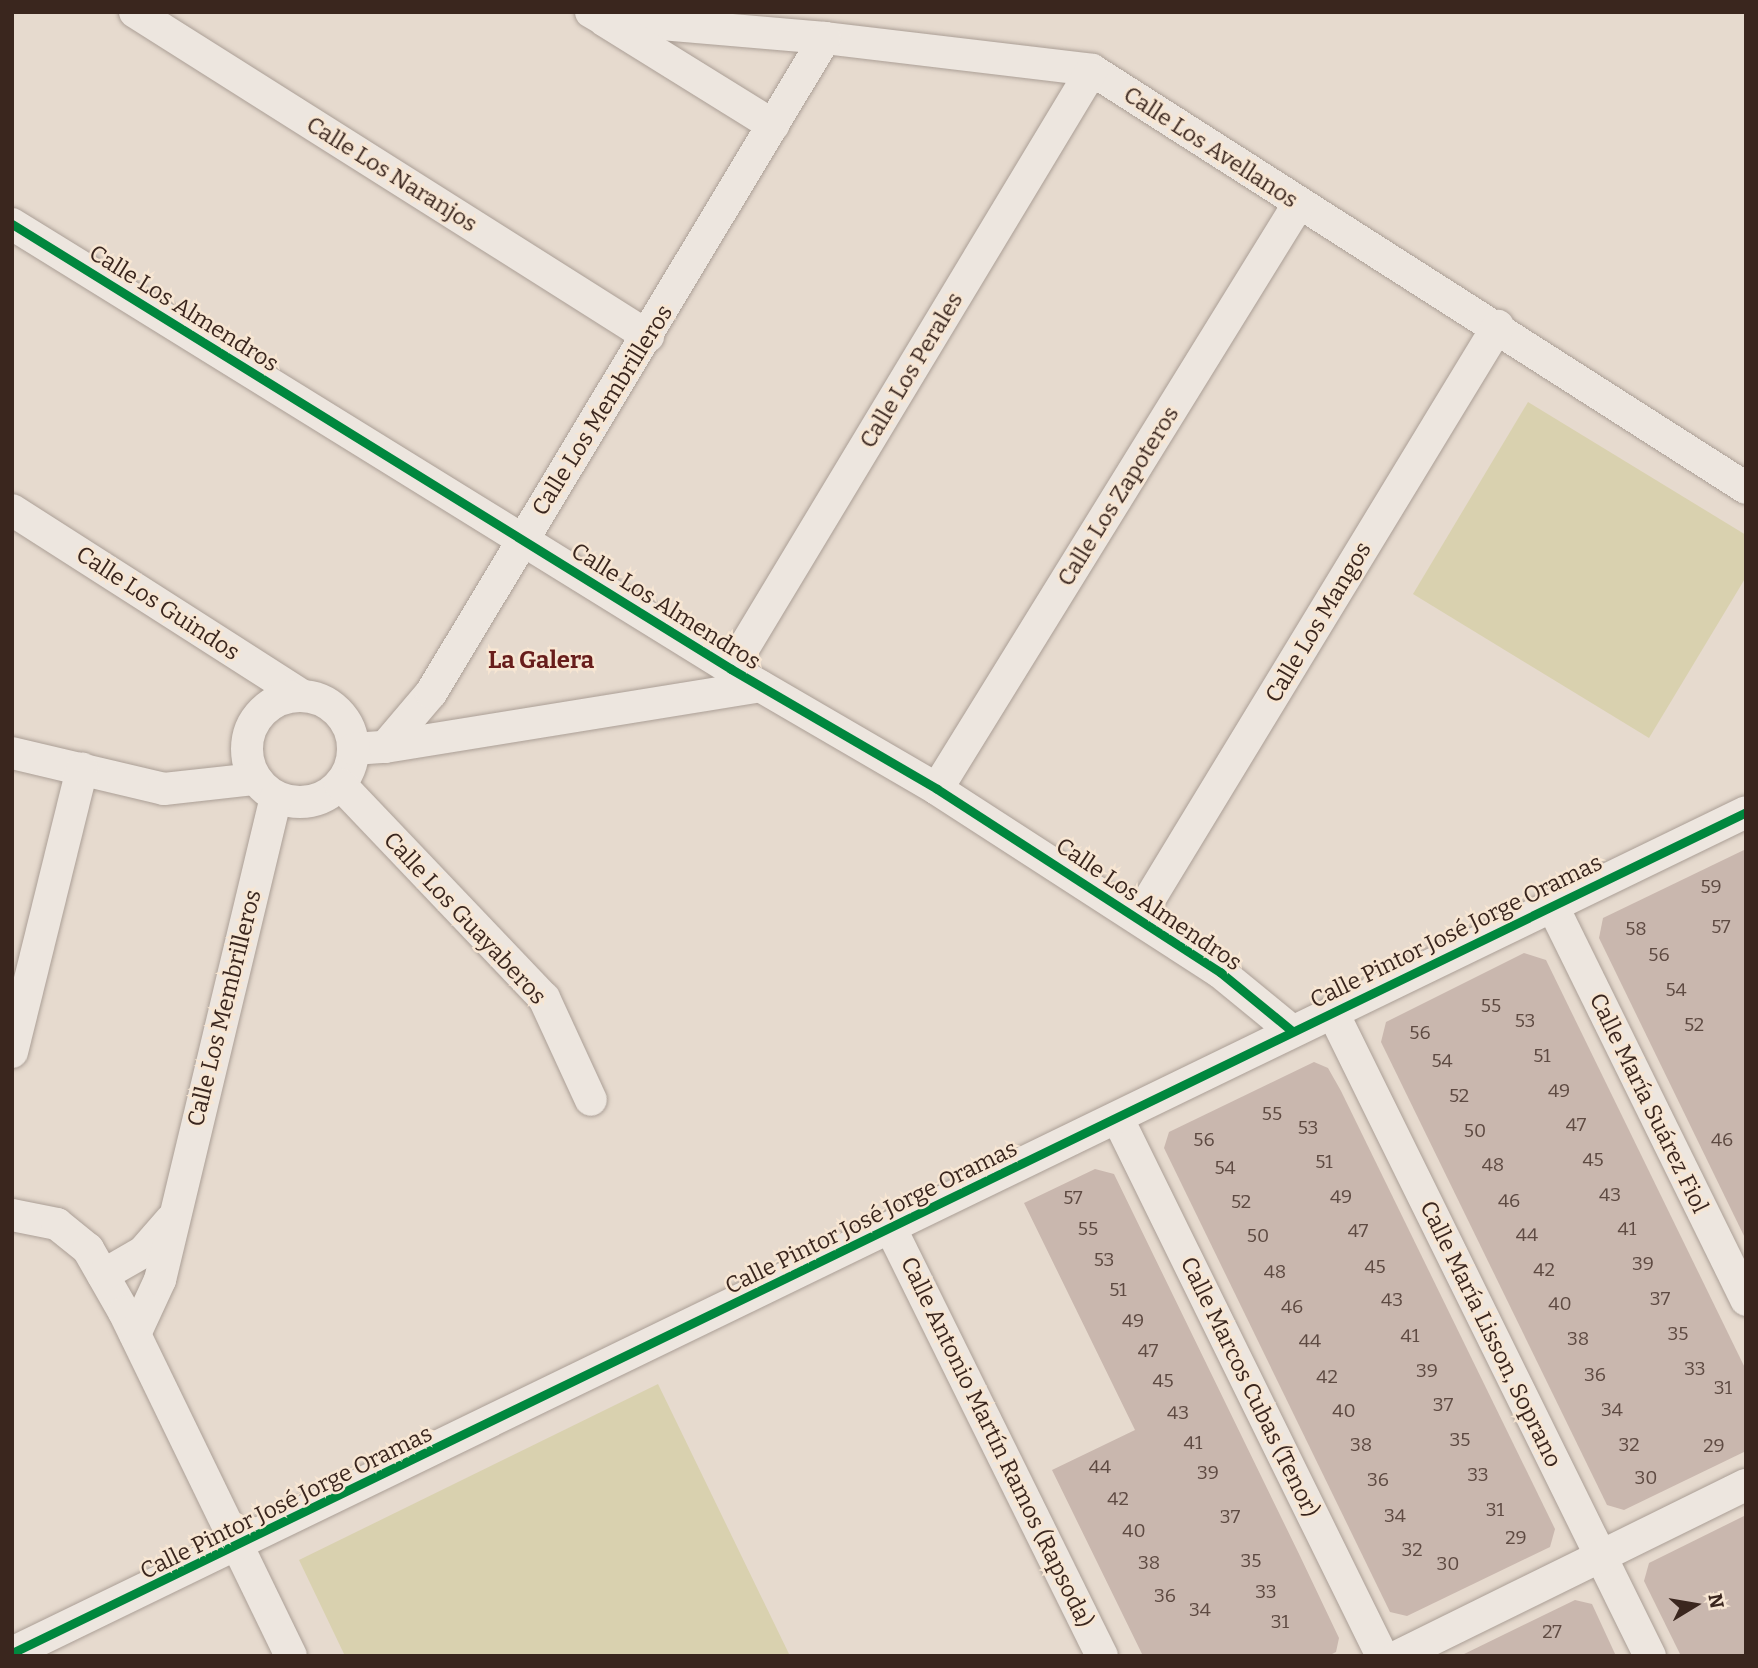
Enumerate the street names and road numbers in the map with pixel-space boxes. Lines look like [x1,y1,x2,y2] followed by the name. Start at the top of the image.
[1119,80,1303,214] street label: Calle Los Avellanos
[302,110,482,238] street label: Calle Los Naranjos
[84,239,284,377] street label: Calle Los Almendros
[854,287,968,453] street label: Calle Los Perales
[526,300,678,520] street label: Calle Los Membrilleros
[1052,401,1184,591] street label: Calle Los Zapoteros
[566,537,766,675] street label: Calle Los Almendros
[1259,537,1377,707] street label: Calle Los Mangos
[71,540,245,666] street label: Calle Los Guindos
[378,826,552,1010] street label: Calle Los Guayaberos
[1051,832,1247,976] street label: Calle Los Almendros
[1306,848,1606,1014] street label: Calle Pintor José Jorge Oramas
[181,887,267,1129] street label: Calle Los Membrilleros
[1584,989,1714,1217] street label: Calle María Suárez Fiol
[721,1134,1021,1300] street label: Calle Pintor José Jorge Oramas
[1414,1196,1568,1472] street label: Calle María Lisson, Soprano
[895,1252,1099,1632] street label: Calle Antonio Martín Ramos (Rapsoda)
[1175,1252,1325,1522] street label: Calle Marcos Cubas (Tenor)
[136,1419,436,1585] street label: Calle Pintor José Jorge Oramas

